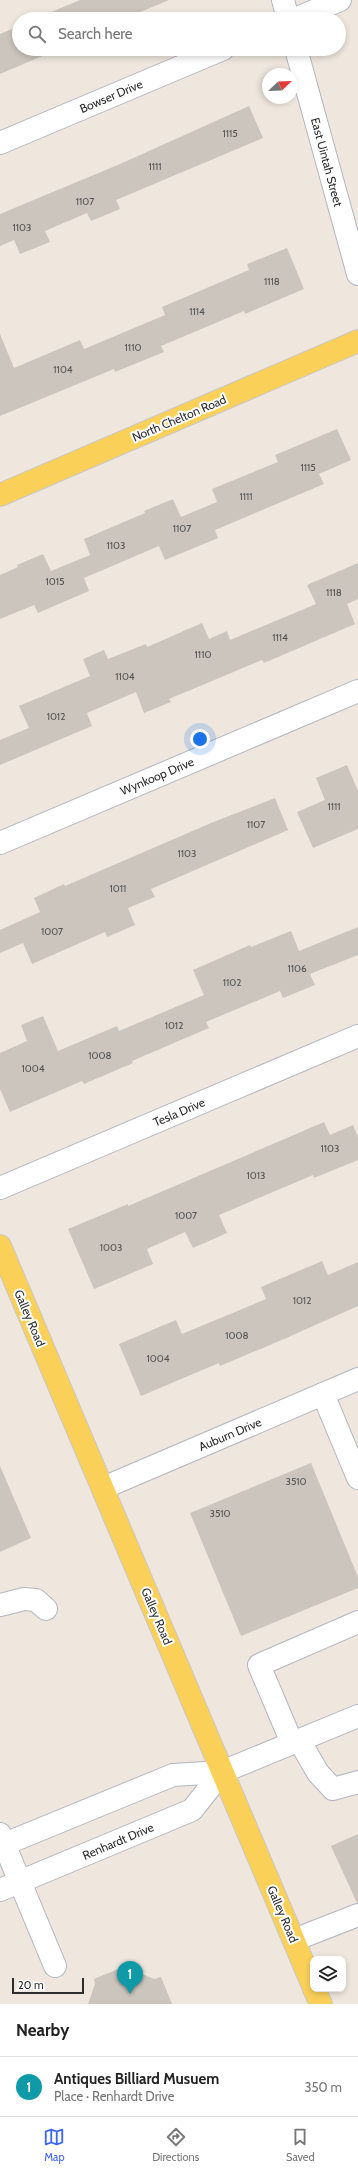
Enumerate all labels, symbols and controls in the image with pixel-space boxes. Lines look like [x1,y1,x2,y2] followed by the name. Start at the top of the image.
[12,12,346,56] search box
[26,23,48,45] icon: search
[58,25,133,43] text: Search here
[262,68,298,104] north arrow
[77,76,145,116] street label: Bowser Drive
[308,116,346,208] street label: East Uintah Street
[222,127,238,140] house number: 1115
[148,160,162,173] house number: 1111
[76,195,94,208] house number: 1107
[13,221,31,234] house number: 1103
[264,275,280,288] house number: 1118
[189,305,205,318] house number: 1114
[125,341,141,354] house number: 1110
[53,363,73,376] house number: 1104
[130,391,228,445] street label: North Chelton Road
[300,461,316,474] house number: 1115
[239,490,253,503] house number: 1111
[173,522,191,535] house number: 1107
[107,539,125,552] house number: 1103
[46,575,64,588] house number: 1015
[326,586,342,599] house number: 1118
[272,631,288,644] house number: 1114
[195,648,211,661] house number: 1110
[115,670,135,683] house number: 1104
[47,710,65,723] house number: 1012
[190,729,210,749] your location
[118,754,196,798] street label: Wynkoop Drive
[327,800,341,813] house number: 1111
[247,818,265,831] house number: 1107
[178,847,196,860] house number: 1103
[110,882,126,895] house number: 1011
[41,925,63,938] house number: 1007
[287,962,307,975] house number: 1106
[223,976,241,989] house number: 1102
[165,1019,183,1032] house number: 1012
[88,1049,112,1062] house number: 1008
[21,1062,45,1075] house number: 1004
[151,1094,207,1130] street label: Tesla Drive
[321,1142,339,1155] house number: 1103
[247,1169,265,1182] house number: 1013
[175,1209,197,1222] house number: 1007
[100,1241,122,1254] house number: 1003
[11,1287,49,1349] street label: Galley Road
[293,1294,311,1307] house number: 1012
[225,1329,249,1342] house number: 1008
[146,1352,170,1365] house number: 1004
[196,1414,264,1454] street label: Auburn Drive
[285,1475,307,1488] house number: 3510
[209,1507,231,1520] house number: 3510
[138,1585,176,1647] street label: Galley Road
[80,1819,156,1863] street label: Renhardt Drive
[264,1883,302,1945] street label: Galley Road
[310,1956,346,1992] map controls
[310,1956,346,1992] button: layers
[117,1961,143,1994] pin: 1
[12,1976,84,1995] scale bar
[18,1978,44,1992] text: 20 m
[16,2020,69,2040] text: Nearby
[54,2070,219,2088] text: Antiques Billiard Musuem
[27,2079,31,2095] text: 1
[305,2079,342,2095] text: 350 m
[54,2088,175,2104] text: Place · Renhardt Drive
[43,2126,65,2164] tab: Map
[152,2126,199,2164] tab: Directions
[286,2126,315,2164] tab: Saved

